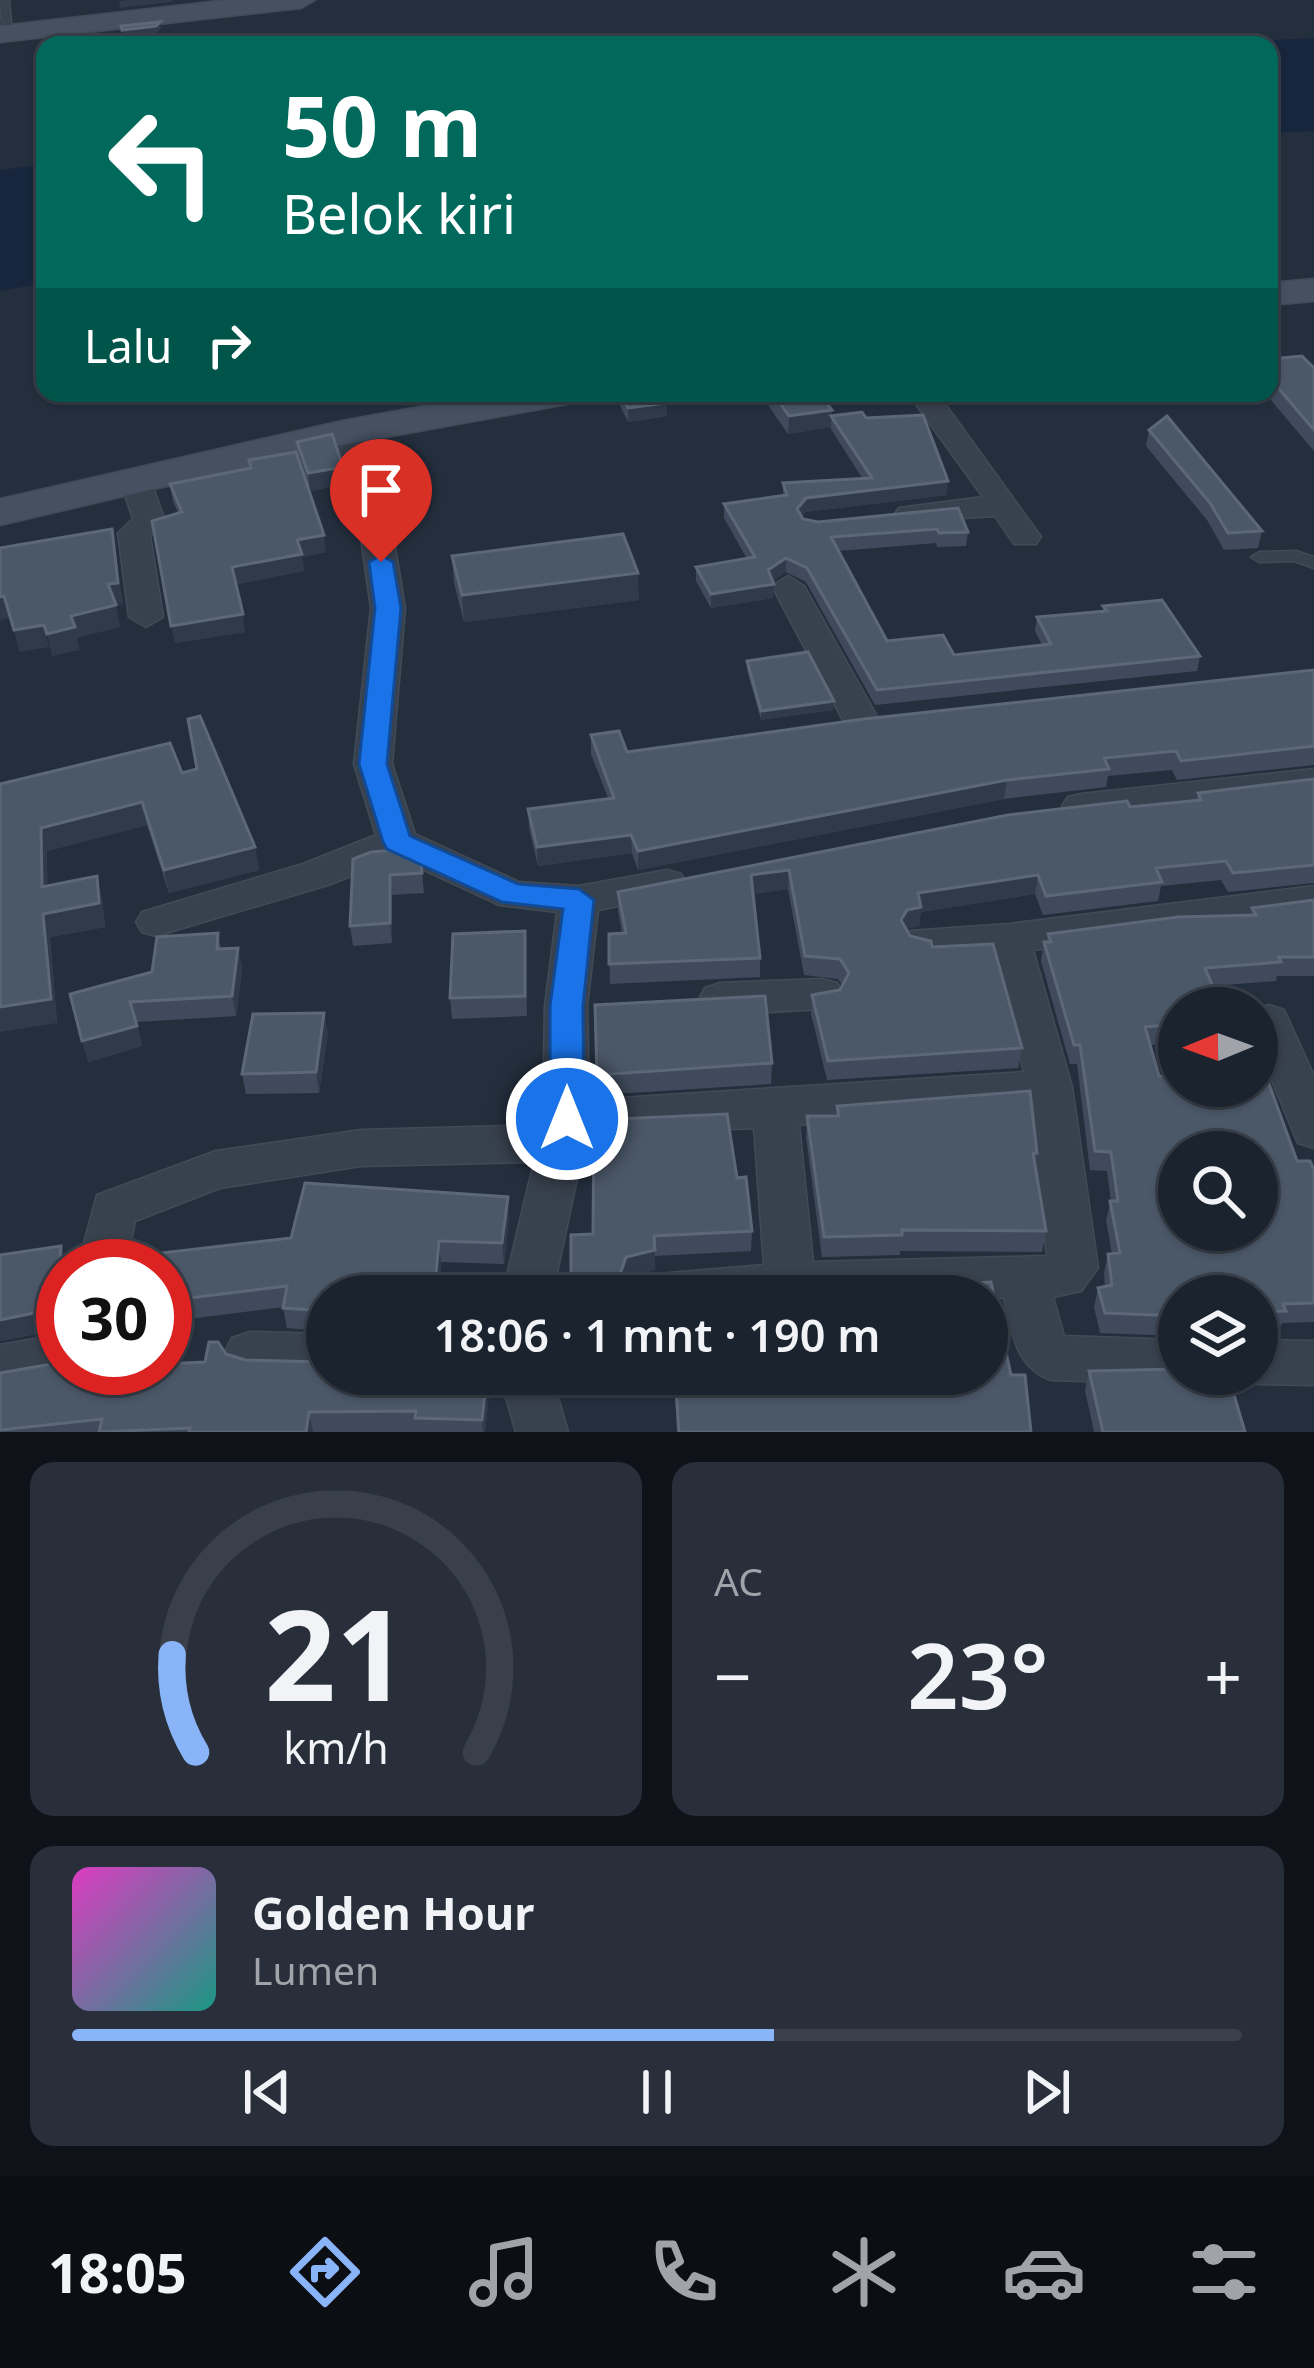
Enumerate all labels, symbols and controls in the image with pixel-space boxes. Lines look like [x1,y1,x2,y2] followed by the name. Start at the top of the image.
[282,67,482,182] text: 50 m
[84,84,240,240] icon: left
[282,176,516,250] text: Belok kiri
[196,312,262,378] icon: right
[84,315,172,376] text: Lalu
[330,439,432,562] pin
[348,457,414,523] icon: arrive
[1158,987,1278,1107] north arrow
[1158,987,1278,1395] map controls
[504,1056,630,1182] position arrow
[1158,1131,1278,1251] button: search
[36,1239,192,1395] speed limit sign: 30
[1158,1275,1278,1395] button: layers
[434,1304,880,1365] text: 18:06 · 1 mnt · 190 m
[714,1554,763,1607] text: AC
[265,1568,407,1738] text: 21
[907,1613,1049,1735] text: 23°
[714,1630,752,1720] text: −
[1204,1630,1242,1720] text: +
[283,1718,389,1777] text: km/h
[252,1882,534,1943] text: Golden Hour
[252,1943,379,1996] text: Lumen
[234,2059,300,2125] icon: previous
[624,2059,690,2125] icon: pause
[1014,2059,1080,2125] icon: next
[283,2230,367,2314] icon: directions
[462,2230,546,2314] icon: music
[642,2230,726,2314] icon: phone
[822,2230,906,2314] icon: climate
[1002,2230,1086,2314] icon: car
[1182,2230,1266,2314] icon: filters
[48,2235,187,2309] text: 18:05

